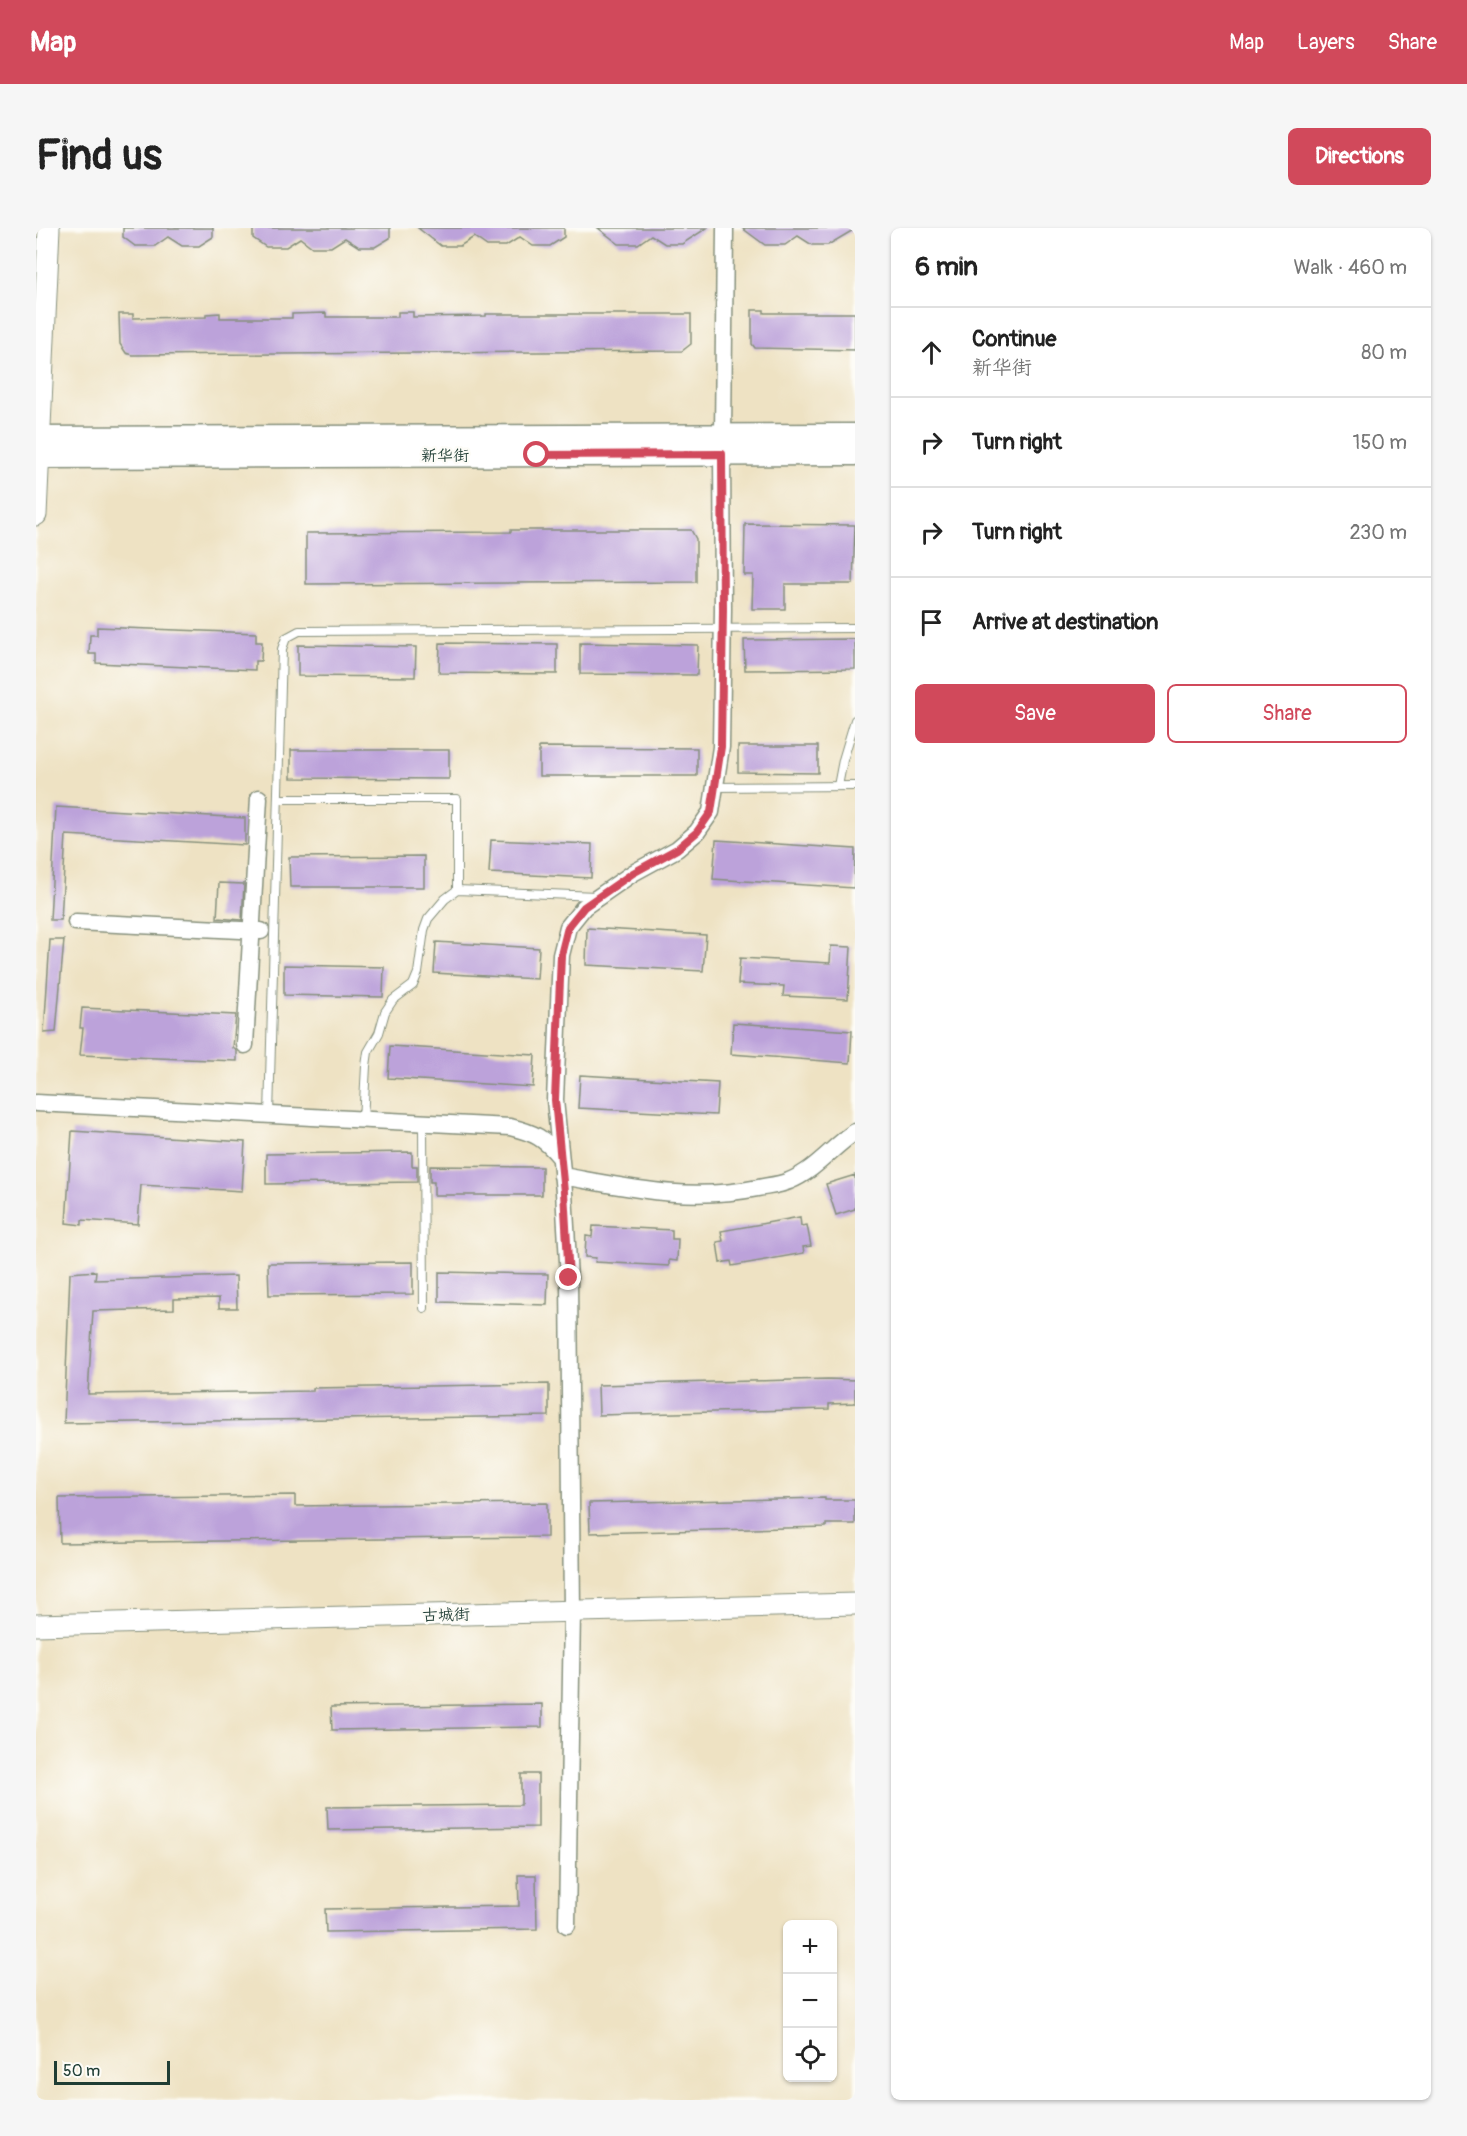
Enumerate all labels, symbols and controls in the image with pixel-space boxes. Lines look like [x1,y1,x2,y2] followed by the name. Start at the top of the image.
[30,25,76,60] text: Map
[1229,29,1264,56] text: Map
[1297,29,1355,56] text: Layers
[1388,29,1437,56] text: Share
[1288,128,1431,185] button: Directions
[36,130,162,182] text: Find us
[915,251,978,283] text: 6 min
[1293,255,1407,280] text: Walk · 460 m
[972,325,1056,353] text: Continue
[915,336,948,369] icon: ahead
[1361,340,1407,365] text: 80 m
[972,355,1032,380] text: 新华街
[915,426,948,459] icon: right
[972,428,1062,456] text: Turn right
[1353,430,1407,455] text: 150 m
[523,441,549,467] route start
[421,446,469,466] street label: 新华街
[915,516,948,549] icon: right
[972,518,1062,546] text: Turn right
[1350,520,1407,545] text: 230 m
[915,606,948,639] icon: arrive
[972,608,1158,636] text: Arrive at destination
[915,684,1155,743] button: Save
[1167,684,1407,743] button: Share
[555,1264,581,1290] route end
[422,1605,470,1625] street label: 古城街
[783,1920,837,2082] map controls
[783,1920,837,1974] button: +
[783,1974,837,2028] button: −
[783,2028,837,2082] button: locate
[54,2058,170,2086] scale bar
[63,2061,100,2081] text: 50 m

